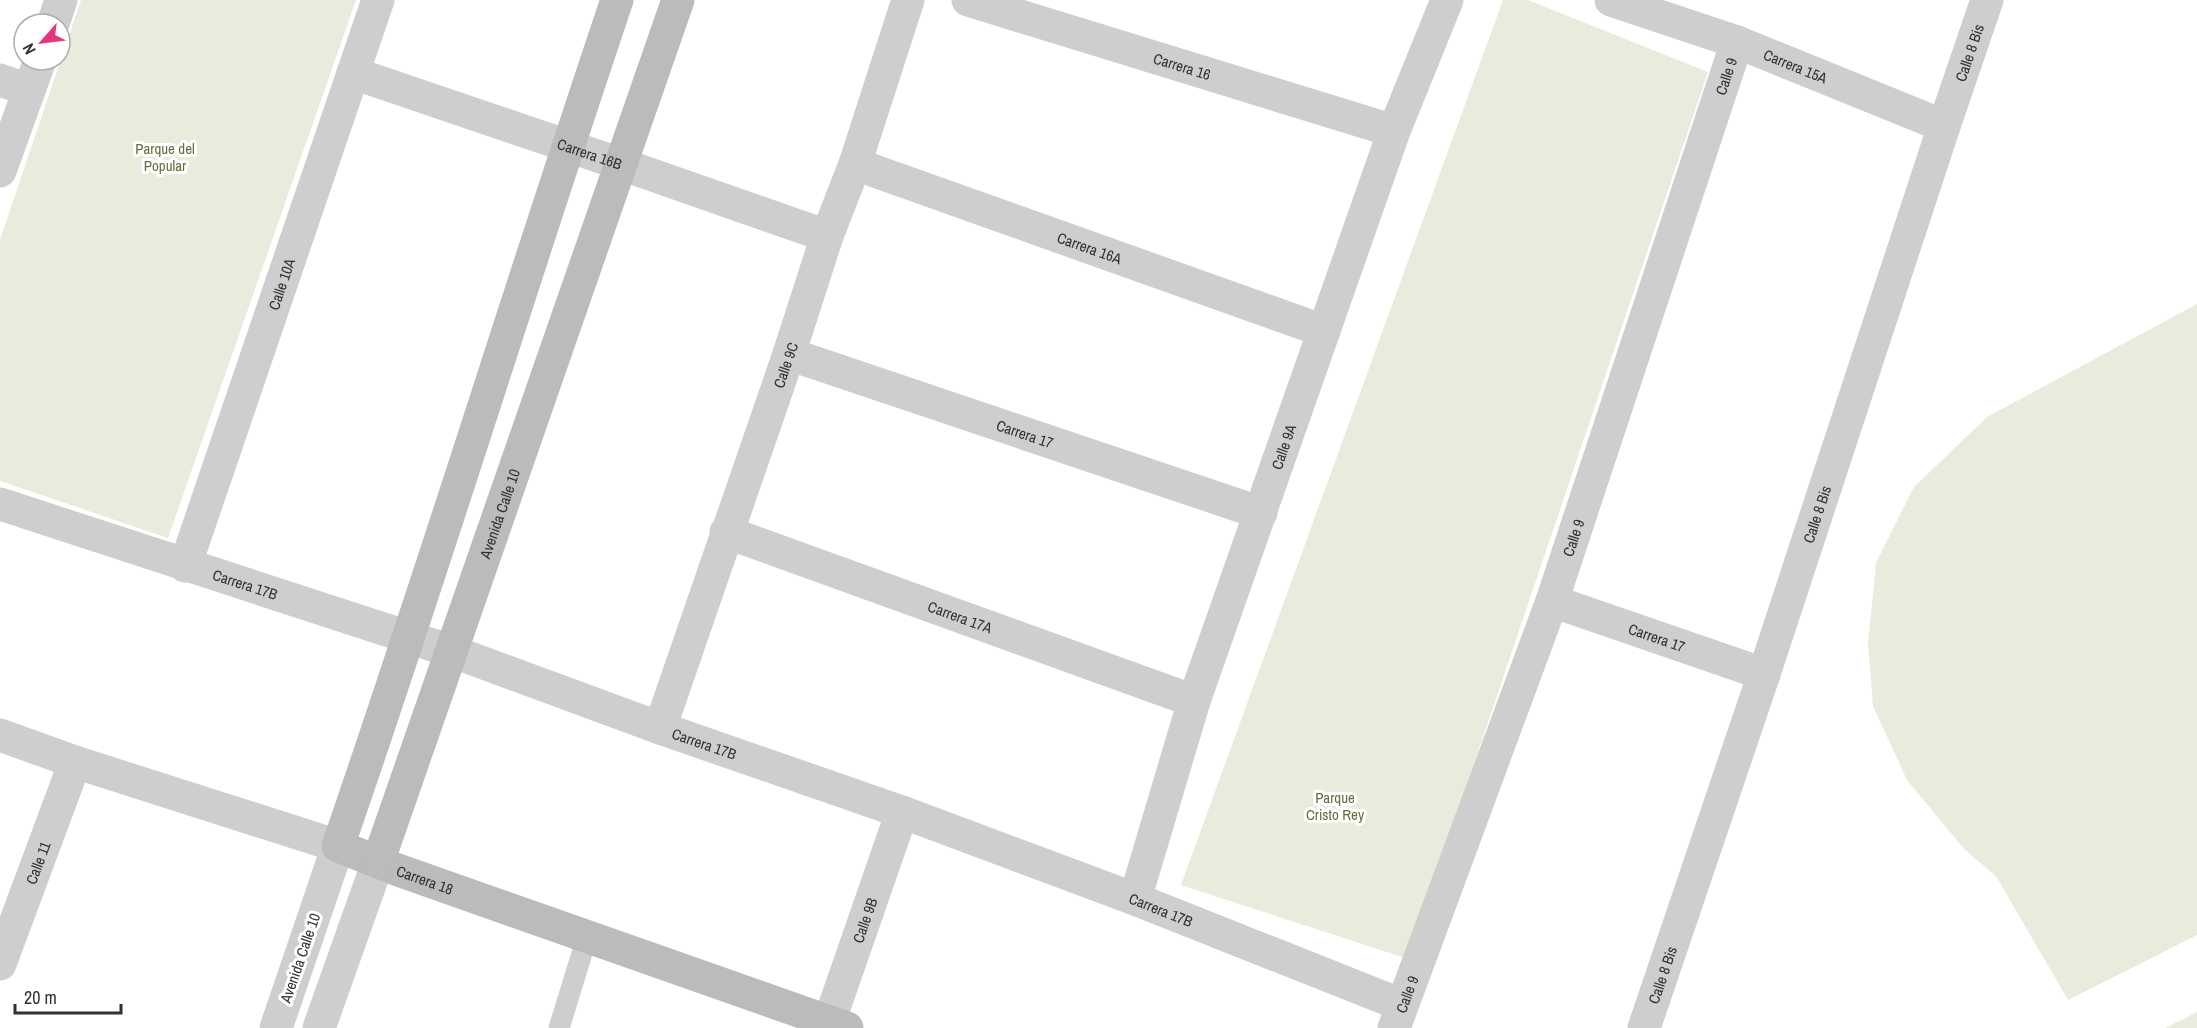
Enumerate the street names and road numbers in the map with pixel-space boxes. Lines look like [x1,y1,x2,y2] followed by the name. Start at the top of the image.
[1949,21,1989,84] street label: Calle 8 Bis
[1761,43,1831,88] street label: Carrera 15A
[1151,47,1213,85] street label: Carrera 16
[1710,55,1742,98] street label: Calle 9
[555,133,625,174] street label: Carrera 16B
[1054,226,1125,269] street label: Carrera 16A
[263,255,300,313] street label: Calle 10A
[768,339,803,391] street label: Calle 9C
[994,414,1056,453] street label: Carrera 17
[1266,421,1301,472] street label: Calle 9A
[474,466,525,562] street label: Avenida Calle 10
[1797,483,1836,546] street label: Calle 8 Bis
[1557,516,1589,559] street label: Calle 9
[210,564,280,604] street label: Carrera 17B
[925,595,996,638] street label: Carrera 17A
[1626,618,1688,657] street label: Carrera 17
[669,722,739,764] street label: Carrera 17B
[20,838,55,887] street label: Calle 11
[394,860,456,899] street label: Carrera 18
[1126,887,1196,931] street label: Carrera 17B
[847,895,882,946] street label: Calle 9B
[275,910,325,1007] street label: Avenida Calle 10
[1642,943,1681,1007] street label: Calle 8 Bis
[1390,972,1423,1016] street label: Calle 9

